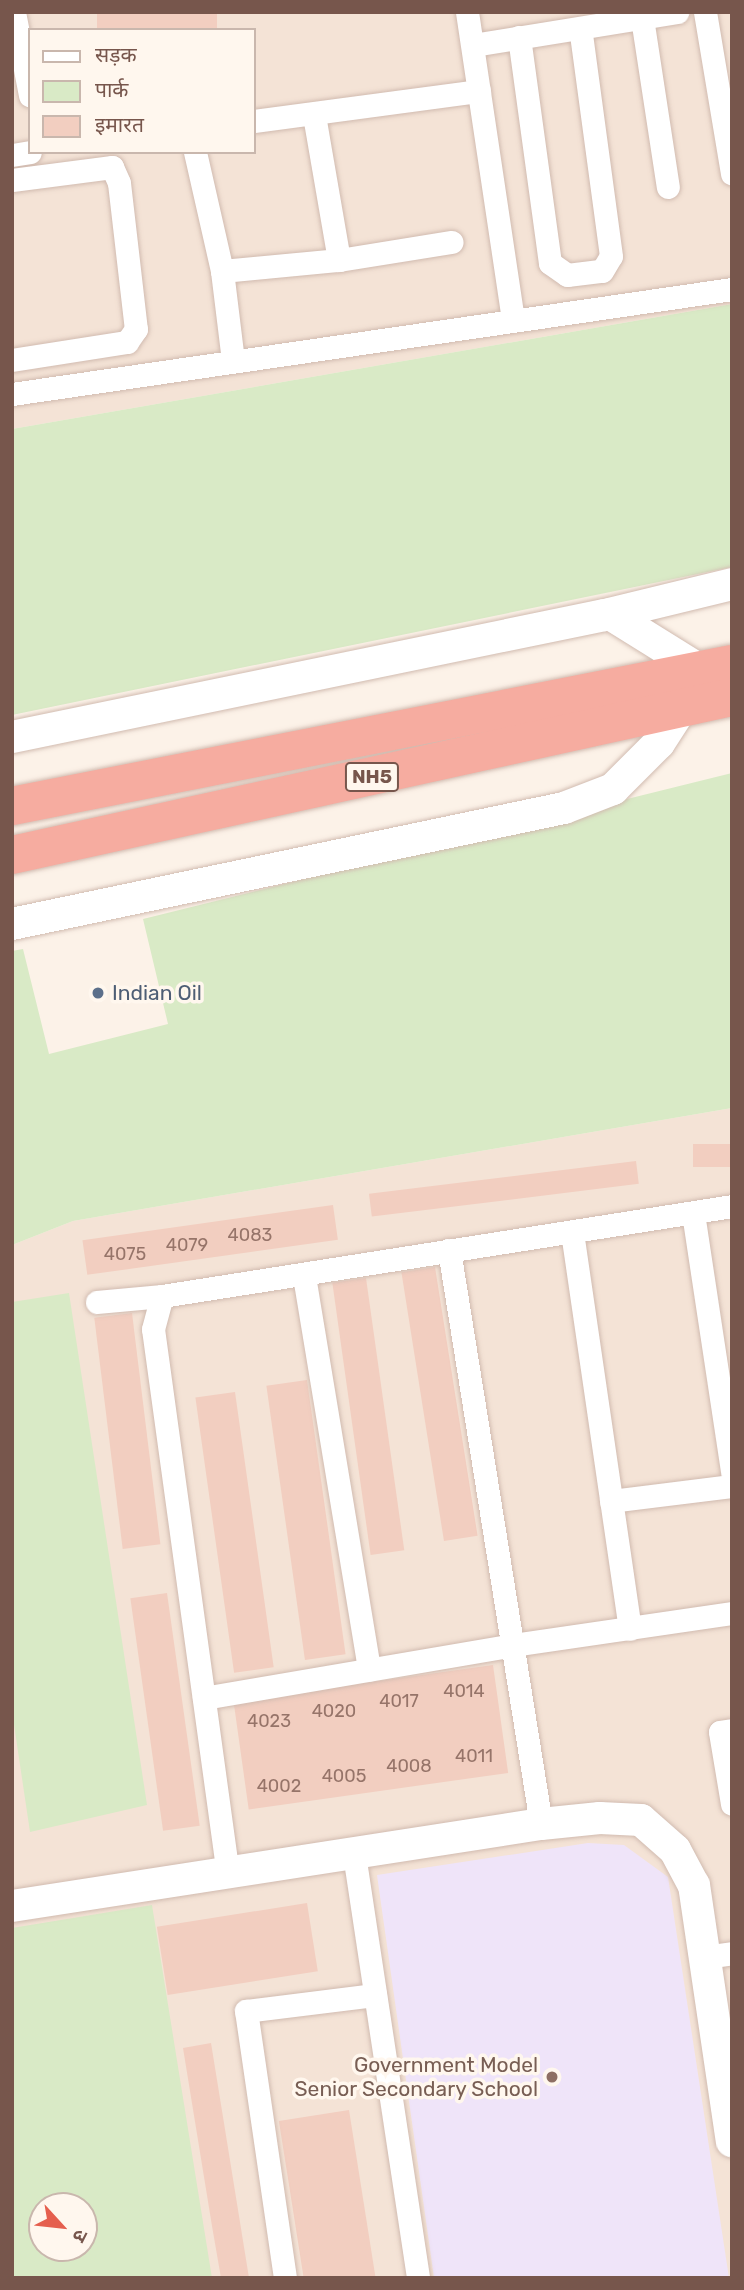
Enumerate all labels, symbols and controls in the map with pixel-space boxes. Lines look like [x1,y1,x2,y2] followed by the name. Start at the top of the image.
[28,28,256,154] legend
[95,42,137,67] text: सड़क
[95,77,129,102] text: पार्क
[95,112,144,137] text: इमारत
[344,762,400,792] road number: NH5
[112,980,202,1006] place label: Indian Oil
[90,985,106,1001] marker: Indian Oil
[228,1224,272,1246] house number: 4083
[166,1234,208,1256] house number: 4079
[104,1243,146,1265] house number: 4075
[443,1680,485,1702] house number: 4014
[379,1690,419,1712] house number: 4017
[312,1700,356,1722] house number: 4020
[247,1710,291,1732] house number: 4023
[455,1745,493,1767] house number: 4011
[386,1755,432,1777] house number: 4008
[322,1765,366,1787] house number: 4005
[257,1775,301,1797] house number: 4002
[294,2052,538,2102] place label: Government Model Senior Secondary School
[544,2069,560,2085] marker: Government Model Senior Secondary School
[28,2192,98,2262] north arrow
[68,2226,93,2246] text: उ

